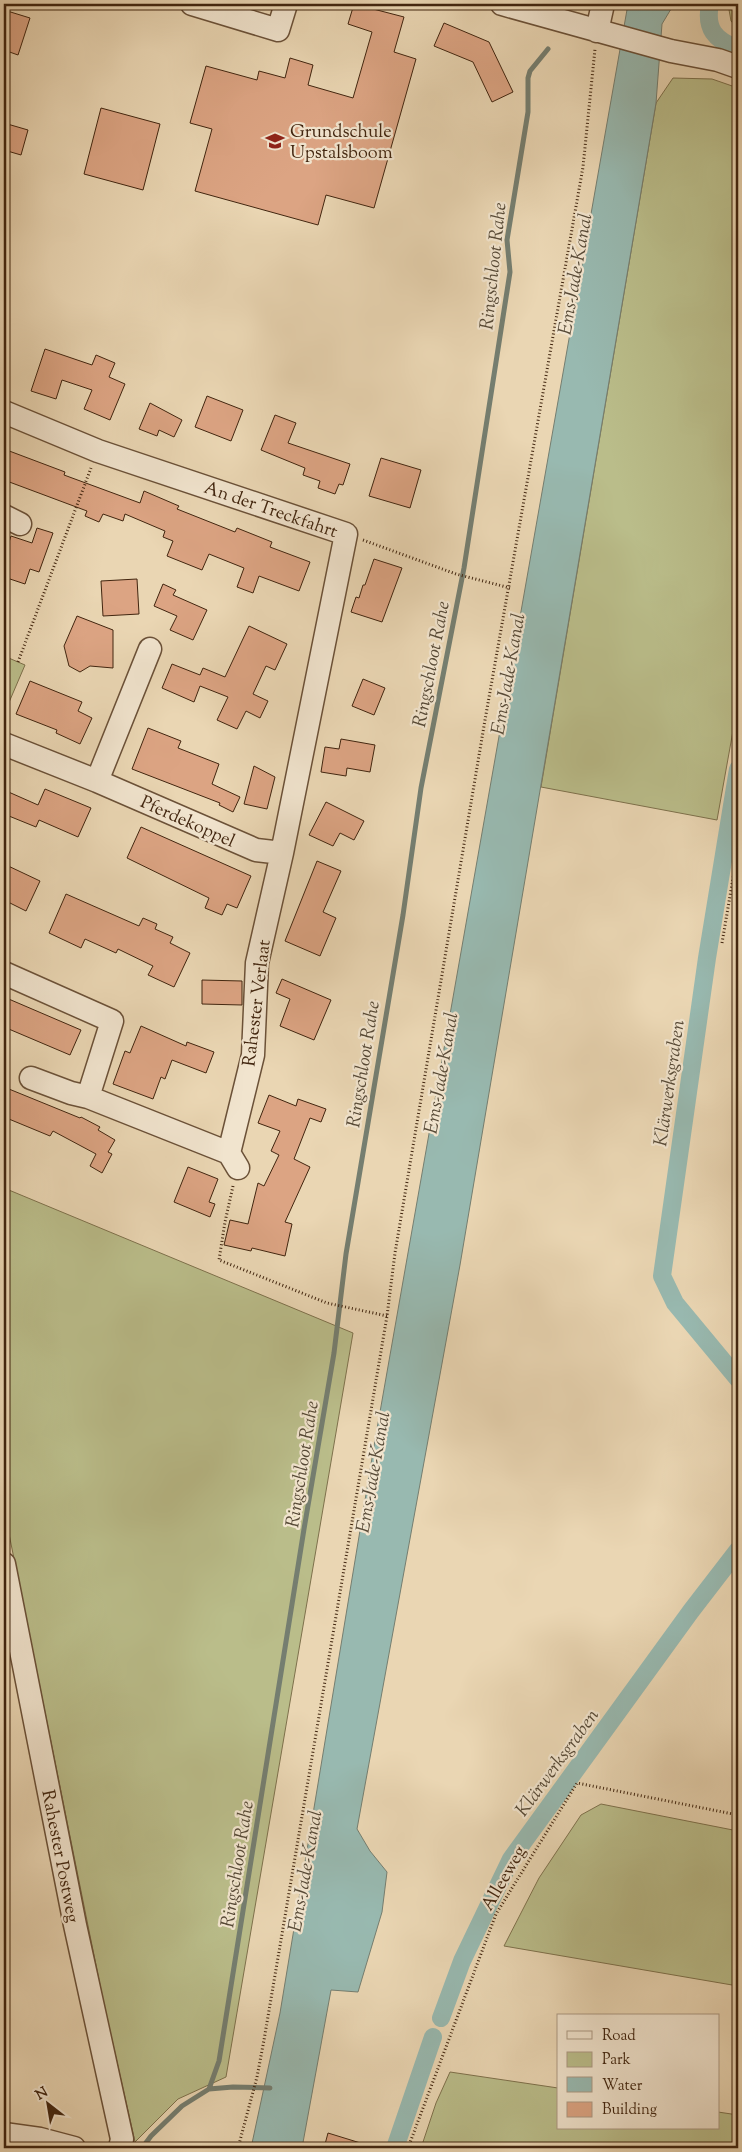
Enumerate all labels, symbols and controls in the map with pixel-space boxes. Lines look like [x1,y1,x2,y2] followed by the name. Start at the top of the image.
[290,120,393,167] place label: Grundschule Upstalsboom
[264,130,286,152] school or university icon: Grundschule Upstalsboom
[474,201,515,331] water label: Ringschloot Rahe
[552,212,600,337] water label: Ems-Jade-Kanal
[200,476,341,546] street label: An der Treckfahrt
[407,599,458,730] water label: Ringschloot Rahe
[485,612,533,737] water label: Ems-Jade-Kanal
[136,790,239,855] street label: Pferdekoppel
[237,938,279,1068] street label: Rahester Verlaat
[341,999,388,1130] water label: Ringschloot Rahe
[418,1011,466,1136] water label: Ems-Jade-Kanal
[648,1018,693,1148] water label: Klärwerksgraben
[280,1399,327,1530] water label: Ringschloot Rahe
[350,1410,398,1535] water label: Ems-Jade-Kanal
[510,1704,606,1823] water label: Klärwerksgraben
[33,1788,85,1925] street label: Rahester Postweg
[215,1799,262,1930] water label: Ringschloot Rahe
[282,1809,330,1934] water label: Ems-Jade-Kanal
[476,1842,534,1916] street label: Alleeweg
[557,2014,720,2130] legend
[602,2026,636,2047] text: Road
[602,2050,631,2071] text: Park
[602,2076,643,2097] text: Water
[22,2080,72,2130] north arrow
[32,2083,52,2106] text: N
[602,2100,657,2121] text: Building

